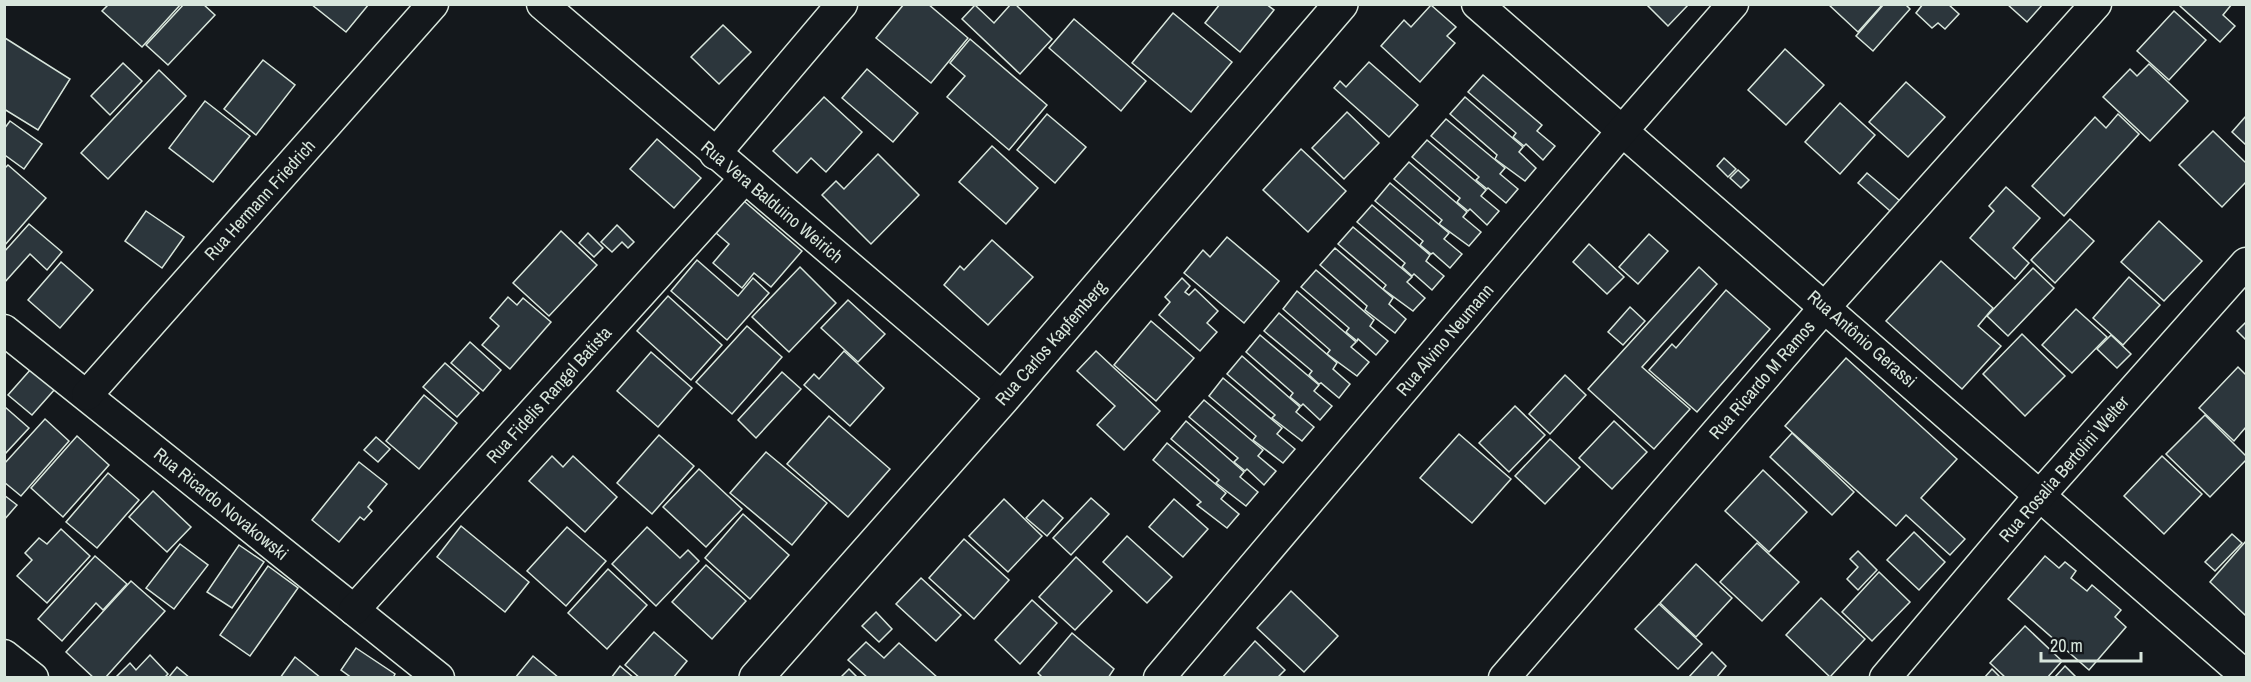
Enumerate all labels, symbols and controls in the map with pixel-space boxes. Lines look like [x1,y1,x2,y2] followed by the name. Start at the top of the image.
[198,134,321,266] street label: Rua Hermann Friedrich
[696,135,849,269] street label: Rua Vera Balduino Weirich
[989,274,1113,411] street label: Rua Carlos Kapfemberg
[1390,278,1499,401] street label: Rua Alvino Neumann
[1802,284,1922,393] street label: Rua Antônio Gerassi
[1703,315,1820,445] street label: Rua Ricardo M Ramos
[480,321,617,469] street label: Rua Fidelis Rangel Batista
[1993,390,2134,547] street label: Rua Rosalia Bertolini Welter
[149,441,294,566] street label: Rua Ricardo Novakowski
[2041,625,2142,663] scale bar
[2050,633,2083,658] text: 20 m

